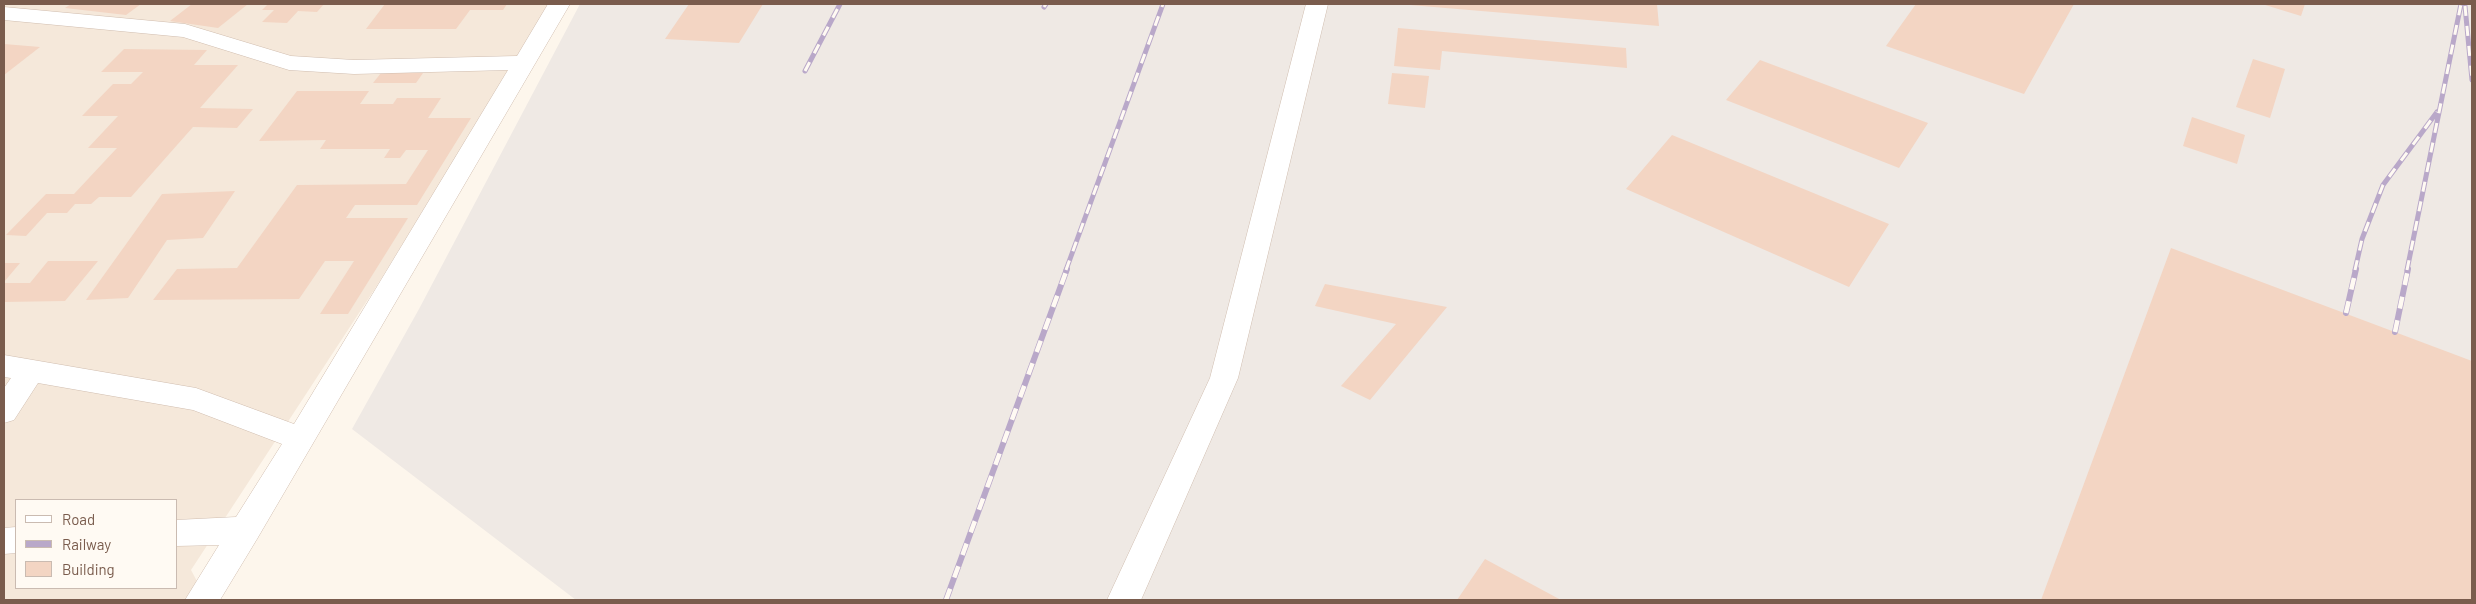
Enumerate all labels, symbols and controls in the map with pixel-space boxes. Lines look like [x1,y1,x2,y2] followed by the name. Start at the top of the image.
[15,499,178,589] legend
[62,510,95,528] text: Road
[62,535,111,553] text: Railway
[62,560,115,578] text: Building

